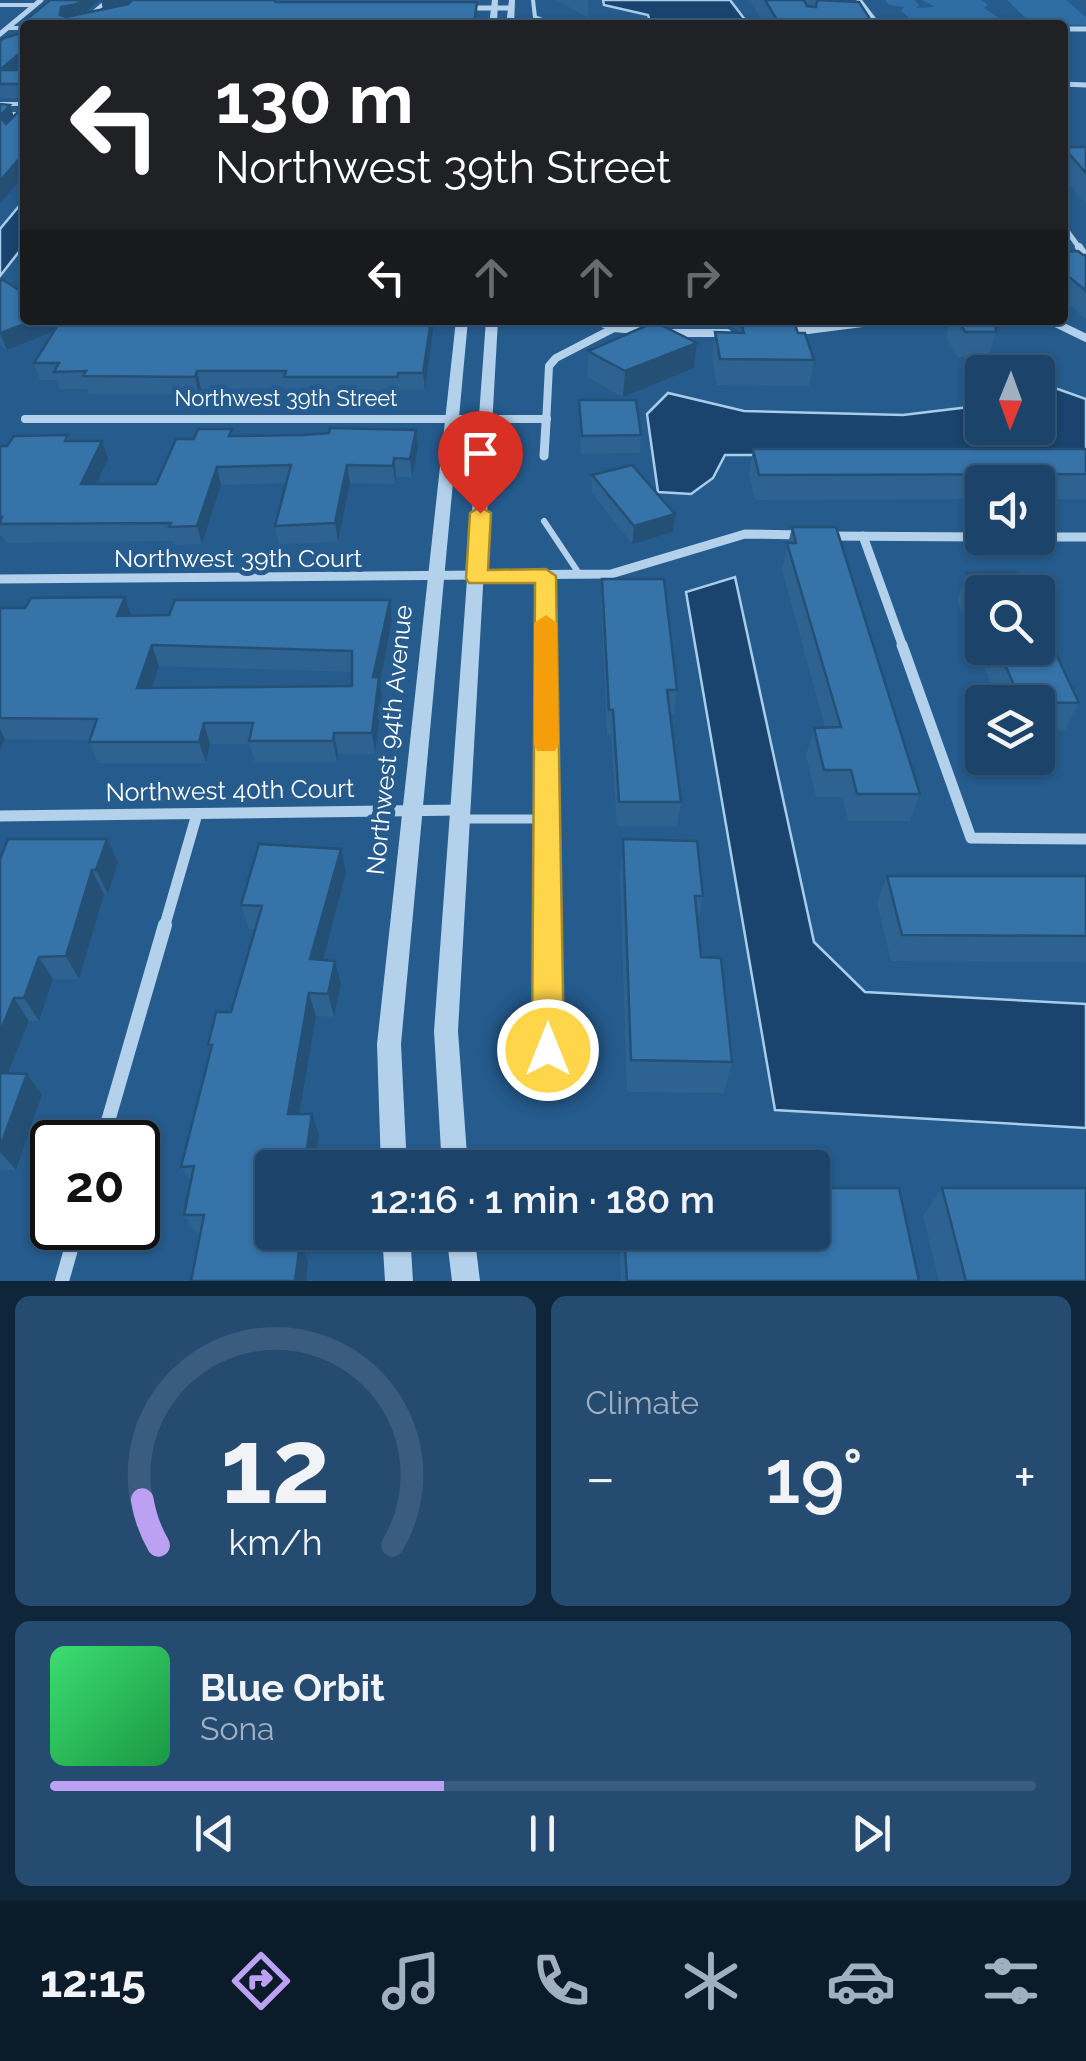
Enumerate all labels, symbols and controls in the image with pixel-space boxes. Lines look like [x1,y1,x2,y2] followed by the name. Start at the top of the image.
[215,57,414,139] text: 130 m
[50,60,180,190] icon: left
[215,141,671,194] text: Northwest 39th Street
[359,250,414,305] icon: left
[464,250,519,305] icon: ahead
[569,250,624,305] icon: ahead
[674,250,729,305] icon: right
[965,355,1055,445] north arrow
[965,355,1055,775] map controls
[175,385,398,411] street label: Northwest 39th Street
[438,411,523,514] pin
[453,426,508,481] icon: arrive
[965,465,1055,555] button: sound
[114,543,363,573] street label: Northwest 39th Court
[965,575,1055,665] button: search
[360,604,418,876] street label: Northwest 94th Avenue
[965,685,1055,775] button: layers
[105,773,355,807] street label: Northwest 40th Court
[496,998,600,1102] position arrow
[30,1120,160,1250] speed limit sign: 20
[370,1177,715,1222] text: 12:16 · 1 min · 180 m
[586,1384,699,1421] text: Climate
[220,1405,330,1527] text: 12
[765,1432,863,1521] text: 19°
[586,1445,615,1510] text: −
[1013,1445,1036,1510] text: +
[228,1521,322,1563] text: km/h
[200,1665,385,1710] text: Blue Orbit
[200,1710,275,1747] text: Sona
[187,1806,242,1861] icon: previous
[515,1806,570,1861] icon: pause
[844,1806,899,1861] icon: next
[226,1946,296,2016] icon: directions
[376,1946,446,2016] icon: music
[526,1946,596,2016] icon: phone
[676,1946,746,2016] icon: climate
[826,1946,896,2016] icon: car
[976,1946,1046,2016] icon: filters
[40,1955,146,2008] text: 12:15

